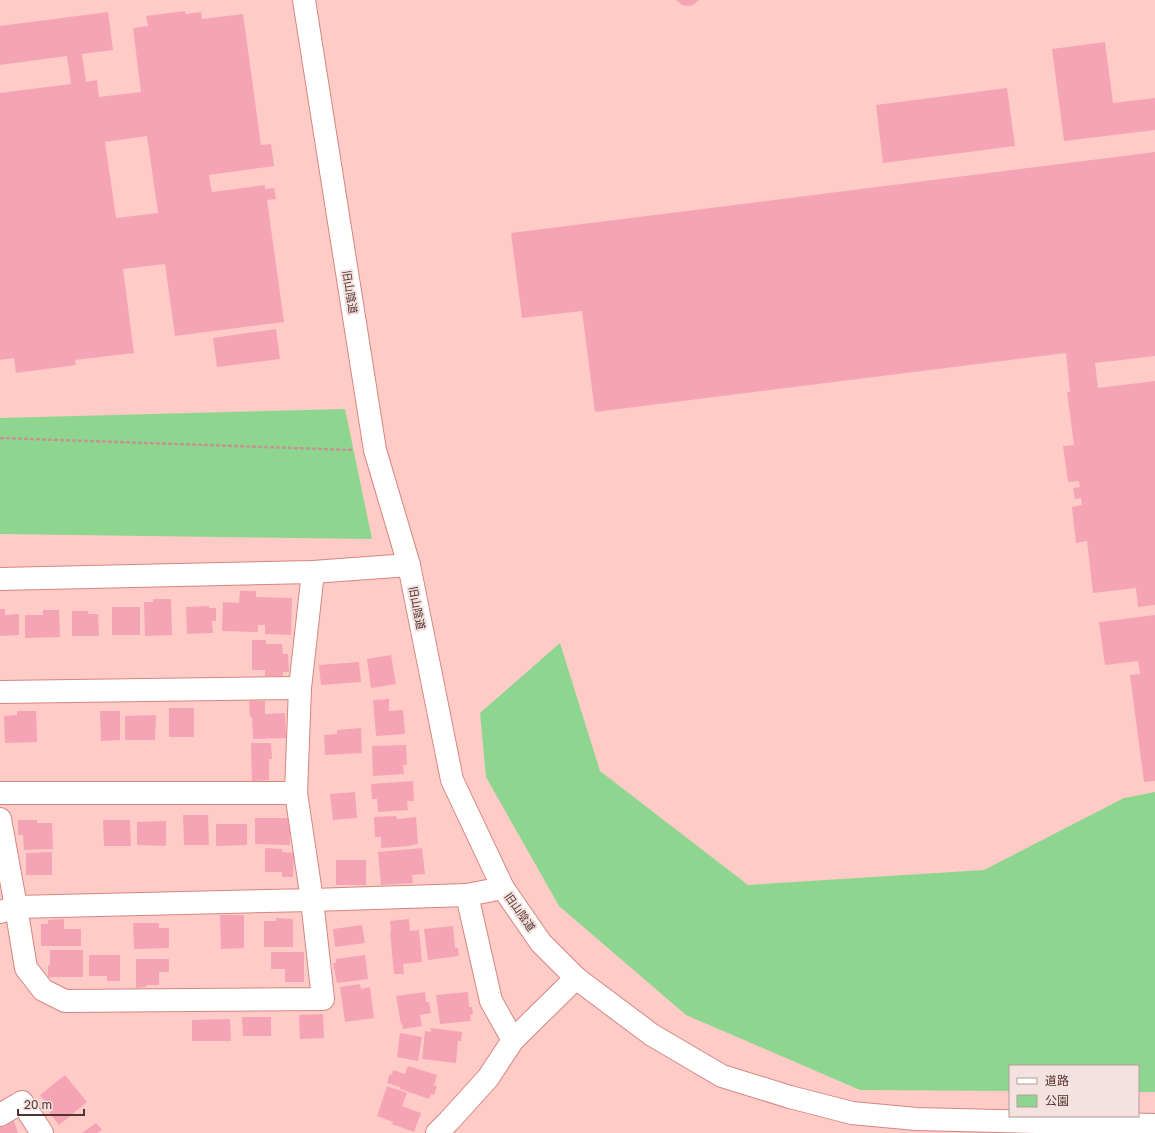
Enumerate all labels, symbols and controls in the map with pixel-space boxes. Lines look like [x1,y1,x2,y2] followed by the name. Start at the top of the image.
[341,269,360,315] street label: 旧山陰道
[407,585,428,631] street label: 旧山陰道
[502,890,538,933] street label: 旧山陰道
[1009,1065,1139,1117] legend
[1045,1073,1069,1088] text: 道路
[18,1091,84,1117] scale bar
[1045,1093,1069,1108] text: 公園
[24,1097,52,1112] text: 20 m

